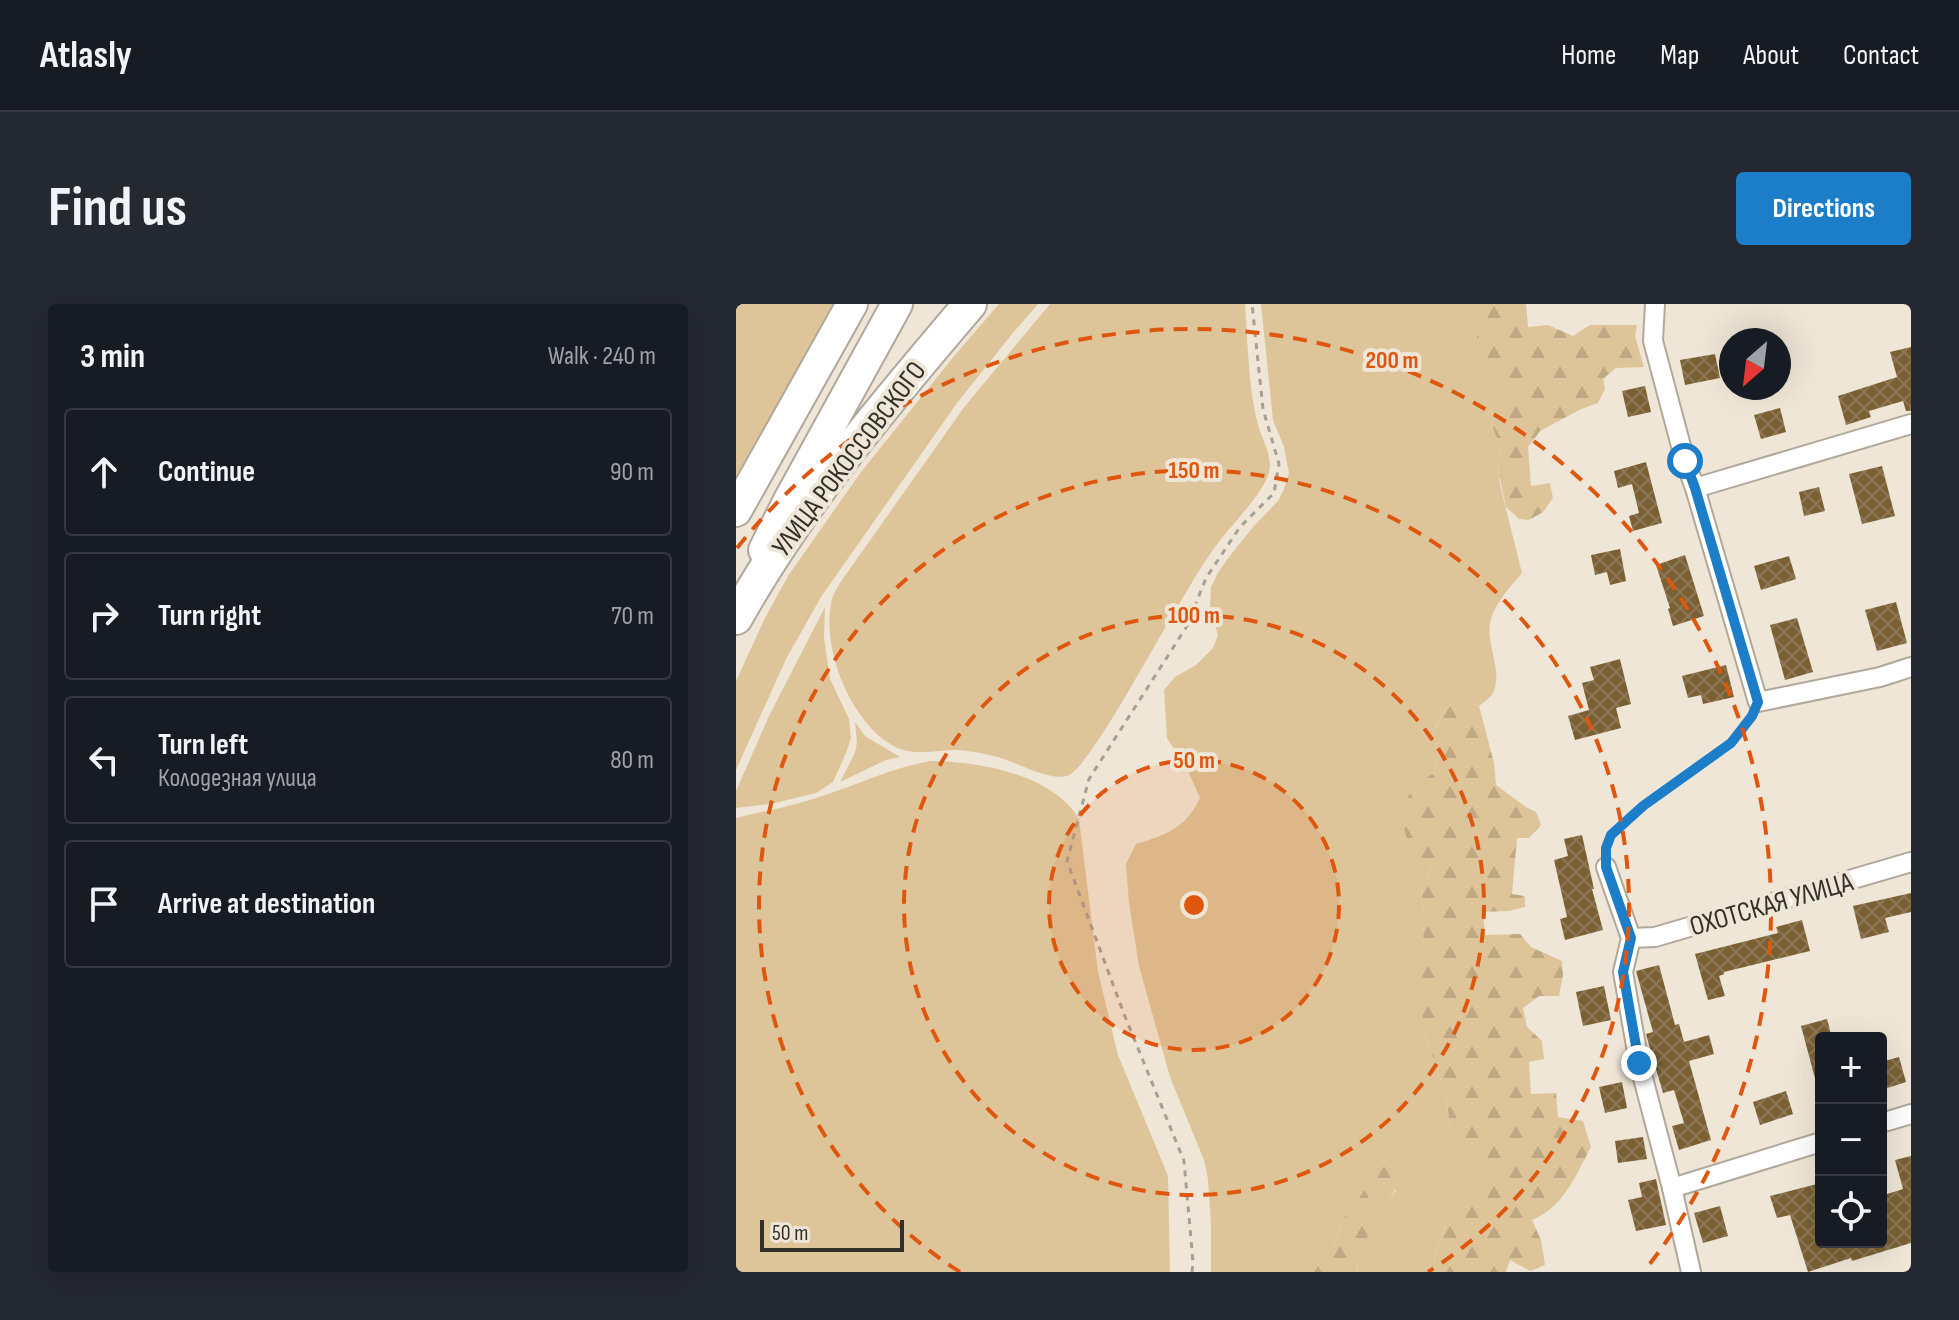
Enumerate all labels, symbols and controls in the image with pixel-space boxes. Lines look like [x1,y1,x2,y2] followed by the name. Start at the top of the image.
[40,33,132,78] text: Atlasly
[1561,39,1616,72] text: Home
[1660,39,1699,72] text: Map
[1743,39,1799,72] text: About
[1843,39,1919,72] text: Contact
[1736,172,1911,245] button: Directions
[48,175,187,242] text: Find us
[1719,328,1791,400] north arrow
[80,336,145,377] text: 3 min
[548,341,656,372] text: Walk · 240 m
[1365,346,1419,375] text: 200 m
[765,355,933,563] street label: УЛИЦА РОКОССОВСКОГО
[1667,443,1703,479] route start
[82,450,126,494] icon: ahead
[158,454,255,490] text: Continue
[1168,456,1220,485] text: 150 m
[610,457,654,488] text: 90 m
[82,594,126,638] icon: right
[158,598,261,634] text: Turn right
[611,601,654,632] text: 70 m
[1168,601,1220,630] text: 100 m
[158,727,248,763] text: Turn left
[82,738,126,782] icon: left
[610,745,654,776] text: 80 m
[1173,746,1215,775] text: 50 m
[158,763,317,794] text: Колодезная улица
[1686,865,1858,943] street label: ОХОТСКАЯ УЛИЦА
[82,882,126,926] icon: arrive
[158,886,375,922] text: Arrive at destination
[1180,891,1208,919] centre of rings
[1815,1032,1887,1248] map controls
[1815,1032,1887,1104] button: +
[1621,1045,1657,1081] route end
[1815,1104,1887,1176] button: −
[1815,1176,1887,1248] button: locate
[760,1216,904,1252] scale bar
[772,1220,808,1247] text: 50 m

